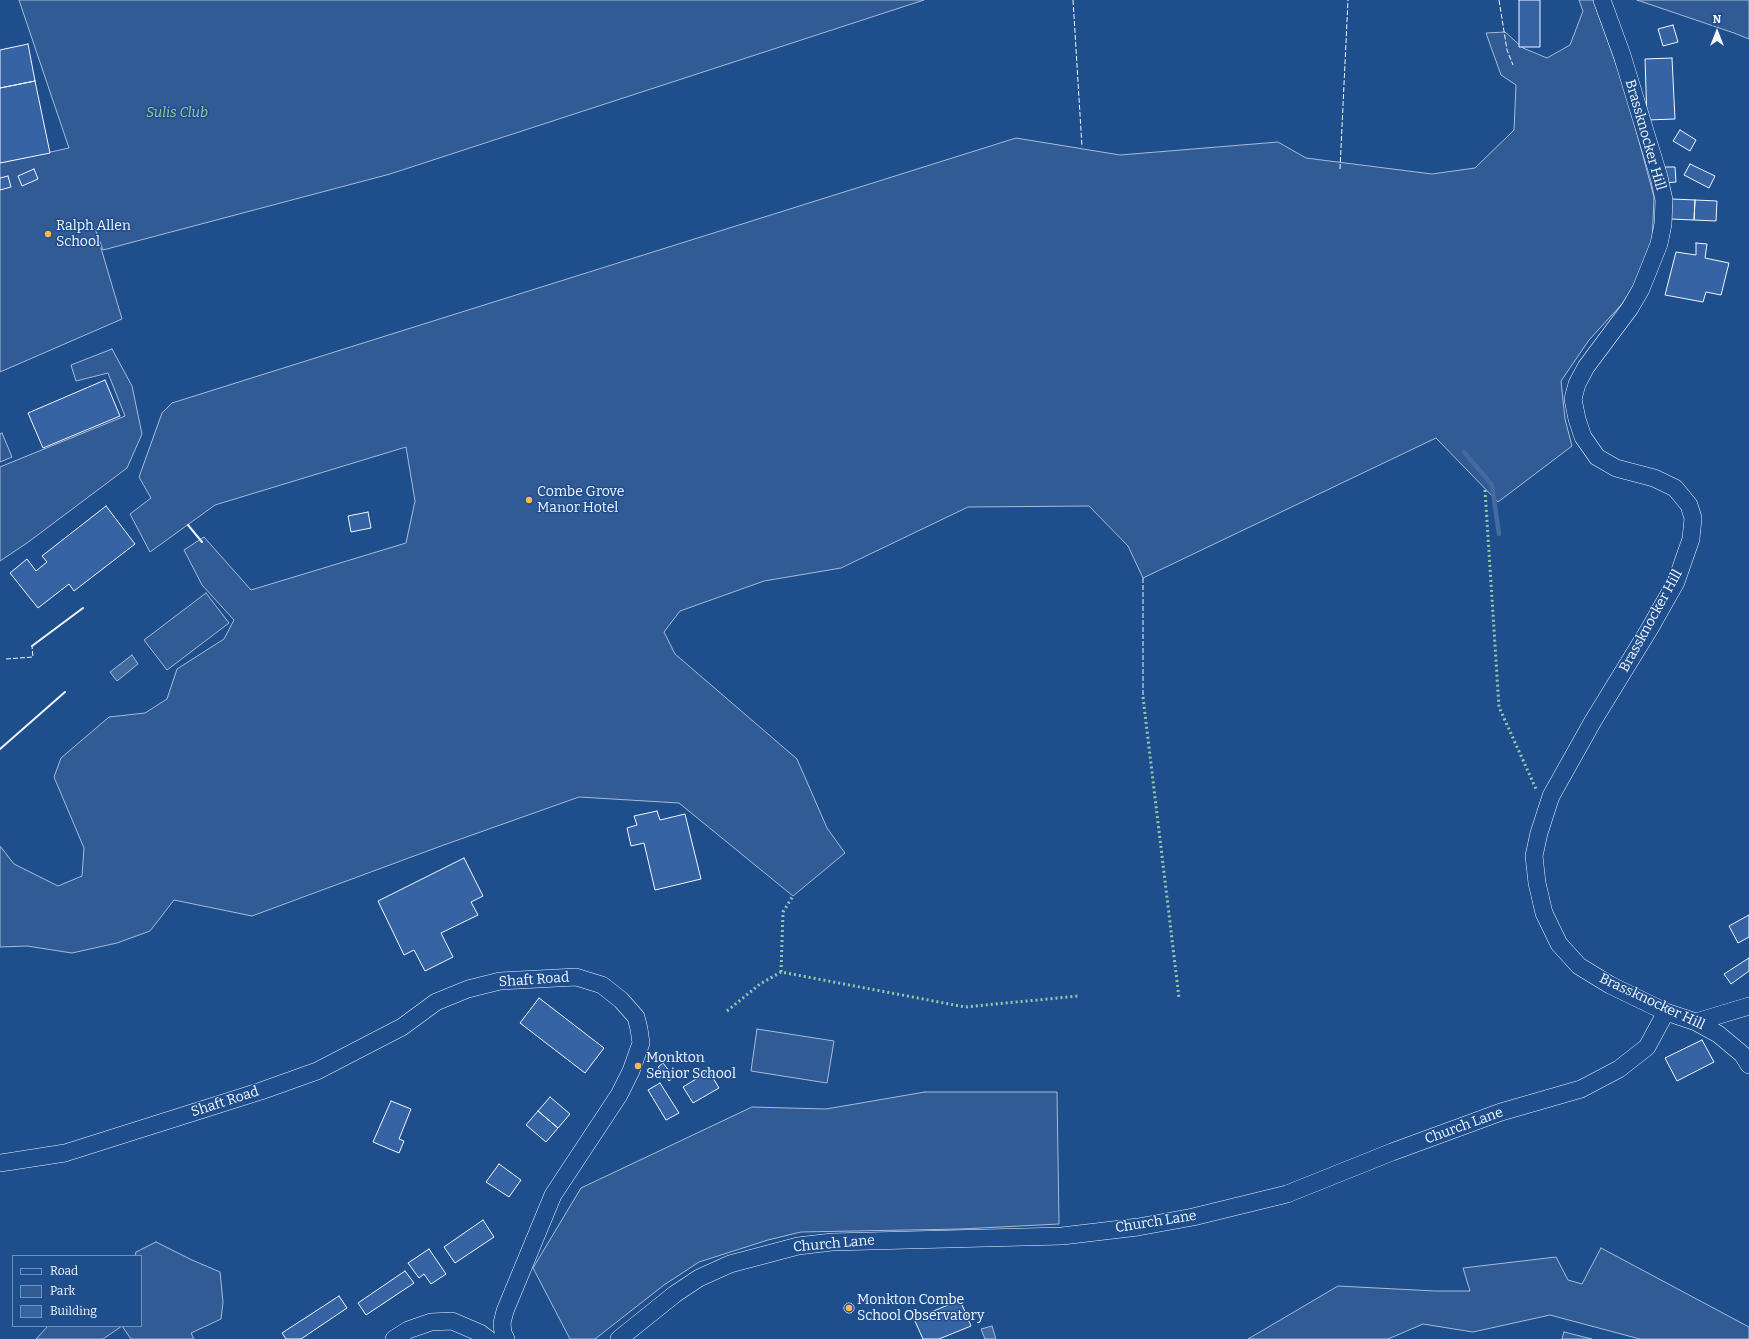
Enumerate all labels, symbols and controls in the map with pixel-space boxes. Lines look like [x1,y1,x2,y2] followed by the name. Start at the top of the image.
[1697,12,1737,52] north arrow
[1713,13,1721,26] text: N
[1621,78,1669,192] street label: Brassknocker Hill
[146,105,208,121] park label: Sulis Club
[56,218,131,250] place label: Ralph Allen School
[43,229,53,239] marker: Ralph Allen School
[537,484,624,516] place label: Combe Grove Manor Hotel
[524,495,534,505] marker: Combe Grove Manor Hotel
[1616,567,1686,675] street label: Brassknocker Hill
[498,969,570,991] street label: Shaft Road
[1597,970,1707,1034] street label: Brassknocker Hill
[646,1050,736,1082] place label: Monkton Senior School
[633,1061,643,1071] marker: Monkton Senior School
[189,1083,261,1121] street label: Shaft Road
[1423,1104,1505,1148] street label: Church Lane
[1114,1207,1198,1237] street label: Church Lane
[792,1232,876,1256] street label: Church Lane
[12,1255,142,1327] legend
[50,1264,78,1278] text: Road
[50,1284,75,1298] text: Park
[857,1292,984,1324] place label: Monkton Combe School Observatory
[844,1303,854,1313] marker: Monkton Combe School Observatory
[50,1304,97,1318] text: Building

